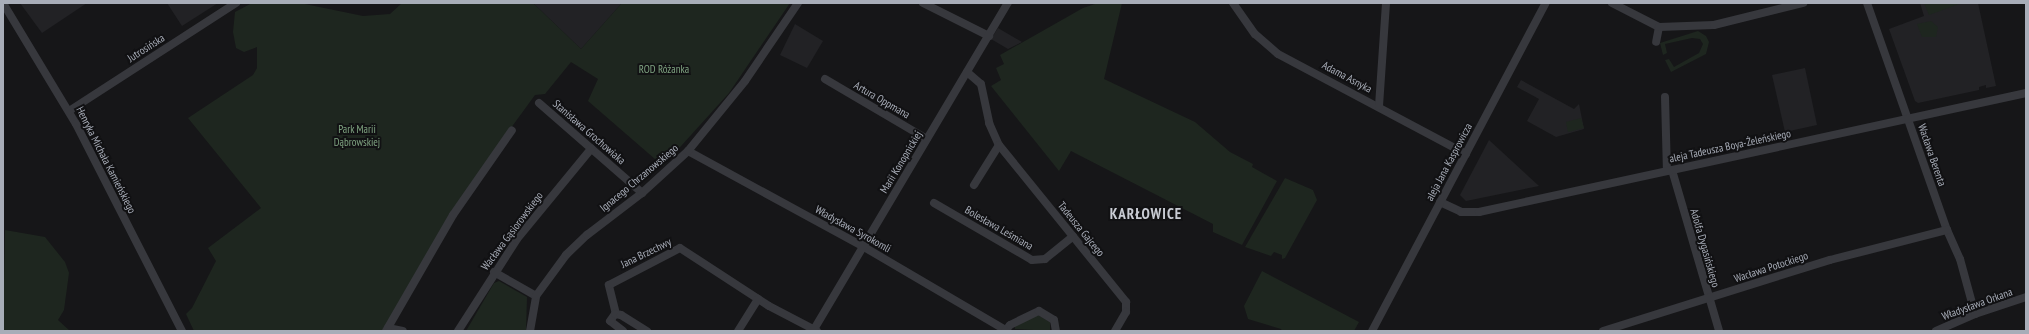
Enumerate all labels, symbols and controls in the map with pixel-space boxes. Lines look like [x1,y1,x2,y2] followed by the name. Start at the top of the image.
[125,31,167,65] street label: Jutrosińska
[1320,58,1374,96] street label: Adama Asnyka
[639,62,689,76] park label: ROD Różanka
[852,79,912,121] street label: Artura Oppmana
[550,97,628,167] street label: Stanisława Grochowiaka
[73,104,139,216] street label: Henryka Michała Kamieńskiego
[1423,121,1475,203] street label: aleja Jana Kasprowicza
[1915,122,1949,188] street label: Wacława Berenta
[334,123,380,149] park label: Park Marii Dąbrowskiej
[1668,127,1792,165] street label: aleja Tadeusza Boya-Żeleńskiego
[877,128,925,196] street label: Marii Konopnickiej
[597,141,681,215] street label: Ignacego Chrzanowskiego
[478,189,546,273] street label: Wacława Gąsiorowskiego
[1055,199,1107,259] street label: Tadeusza Gajcego
[813,203,893,255] street label: Władysława Syrokomli
[963,203,1035,253] street label: Bolesława Leśmiana
[1110,205,1182,223] district label: KARŁOWICE
[1687,207,1723,289] street label: Adolfa Dygasińskiego
[619,235,673,271] street label: Jana Brzechwy
[1732,249,1810,285] street label: Wacława Potockiego
[1940,285,2014,323] street label: Władysława Orkana

